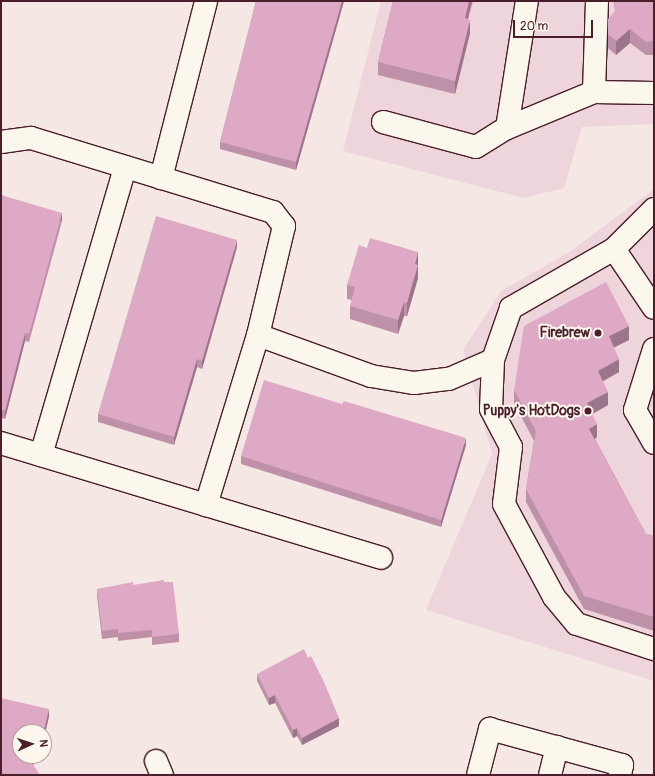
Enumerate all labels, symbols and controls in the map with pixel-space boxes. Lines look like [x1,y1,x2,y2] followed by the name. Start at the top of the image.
[515,12,595,38] scale bar
[520,19,548,34] text: 20 m
[540,325,590,341] place label: Firebrew
[593,328,603,338] marker: Firebrew
[483,403,580,419] place label: Puppy's HotDogs
[583,406,593,416] marker: Puppy's HotDogs
[12,724,52,764] north arrow
[37,739,50,747] text: N

